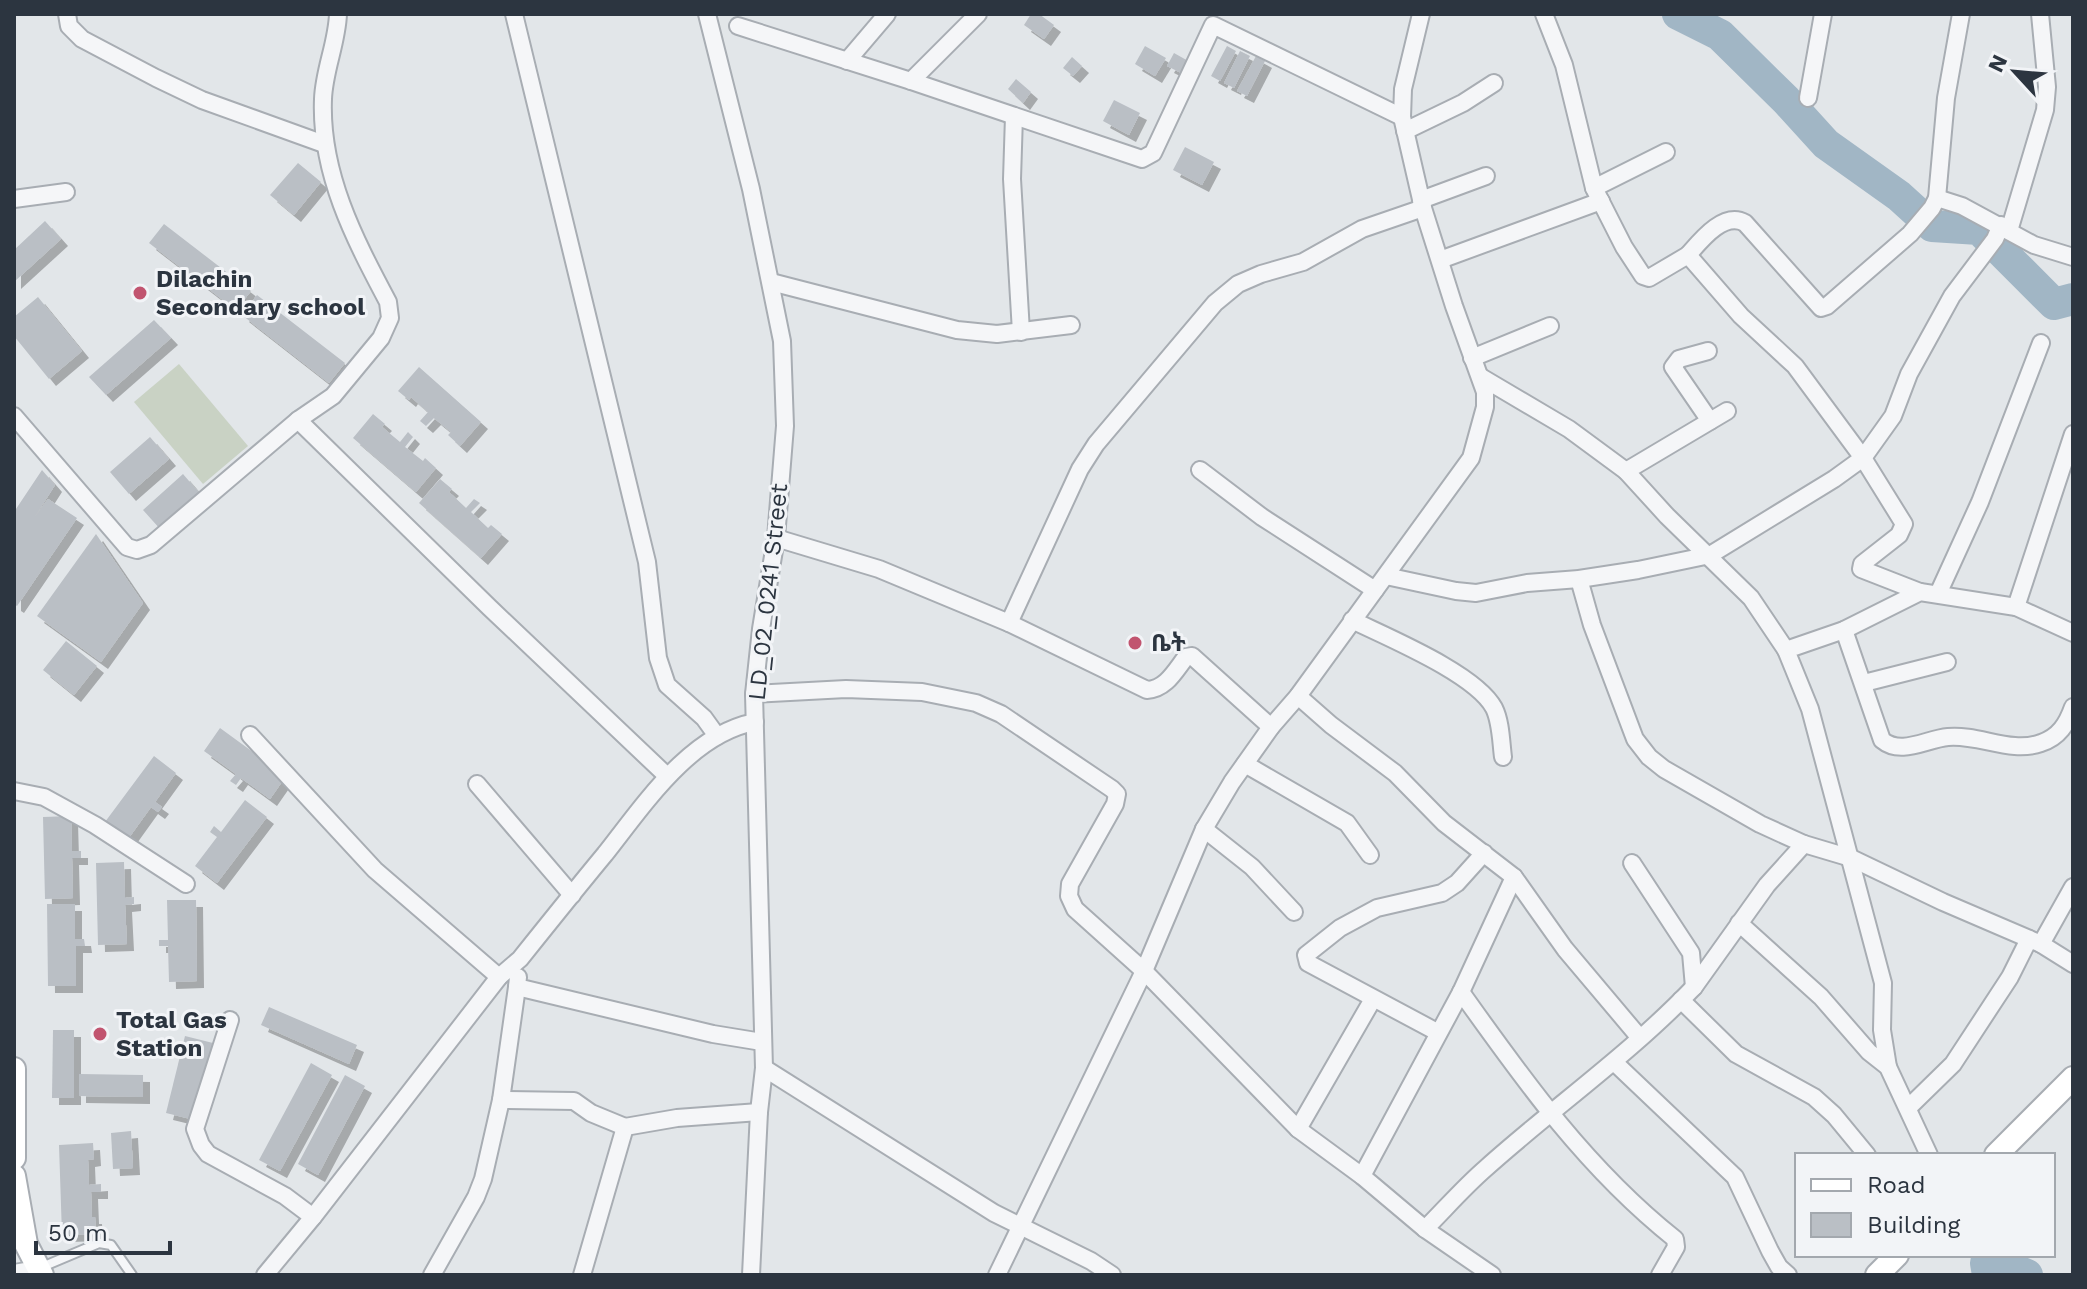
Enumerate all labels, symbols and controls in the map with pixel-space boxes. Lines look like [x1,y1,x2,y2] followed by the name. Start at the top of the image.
[1975,32,2055,112] north arrow
[1983,51,2012,76] text: N
[156,265,365,321] place label: Dilachin Secondary school
[131,284,149,302] marker: Dilachin Secondary school
[743,482,793,702] street label: LD_02_0241 Street
[1151,629,1186,657] place label: ቤት
[1126,634,1144,652] marker: ቤት
[116,1006,227,1062] place label: Total Gas Station
[91,1025,109,1043] marker: Total Gas Station
[1795,1153,2055,1257] legend
[1867,1171,1926,1199] text: Road
[36,1205,170,1255] scale bar
[1867,1211,1960,1239] text: Building
[48,1219,108,1247] text: 50 m

